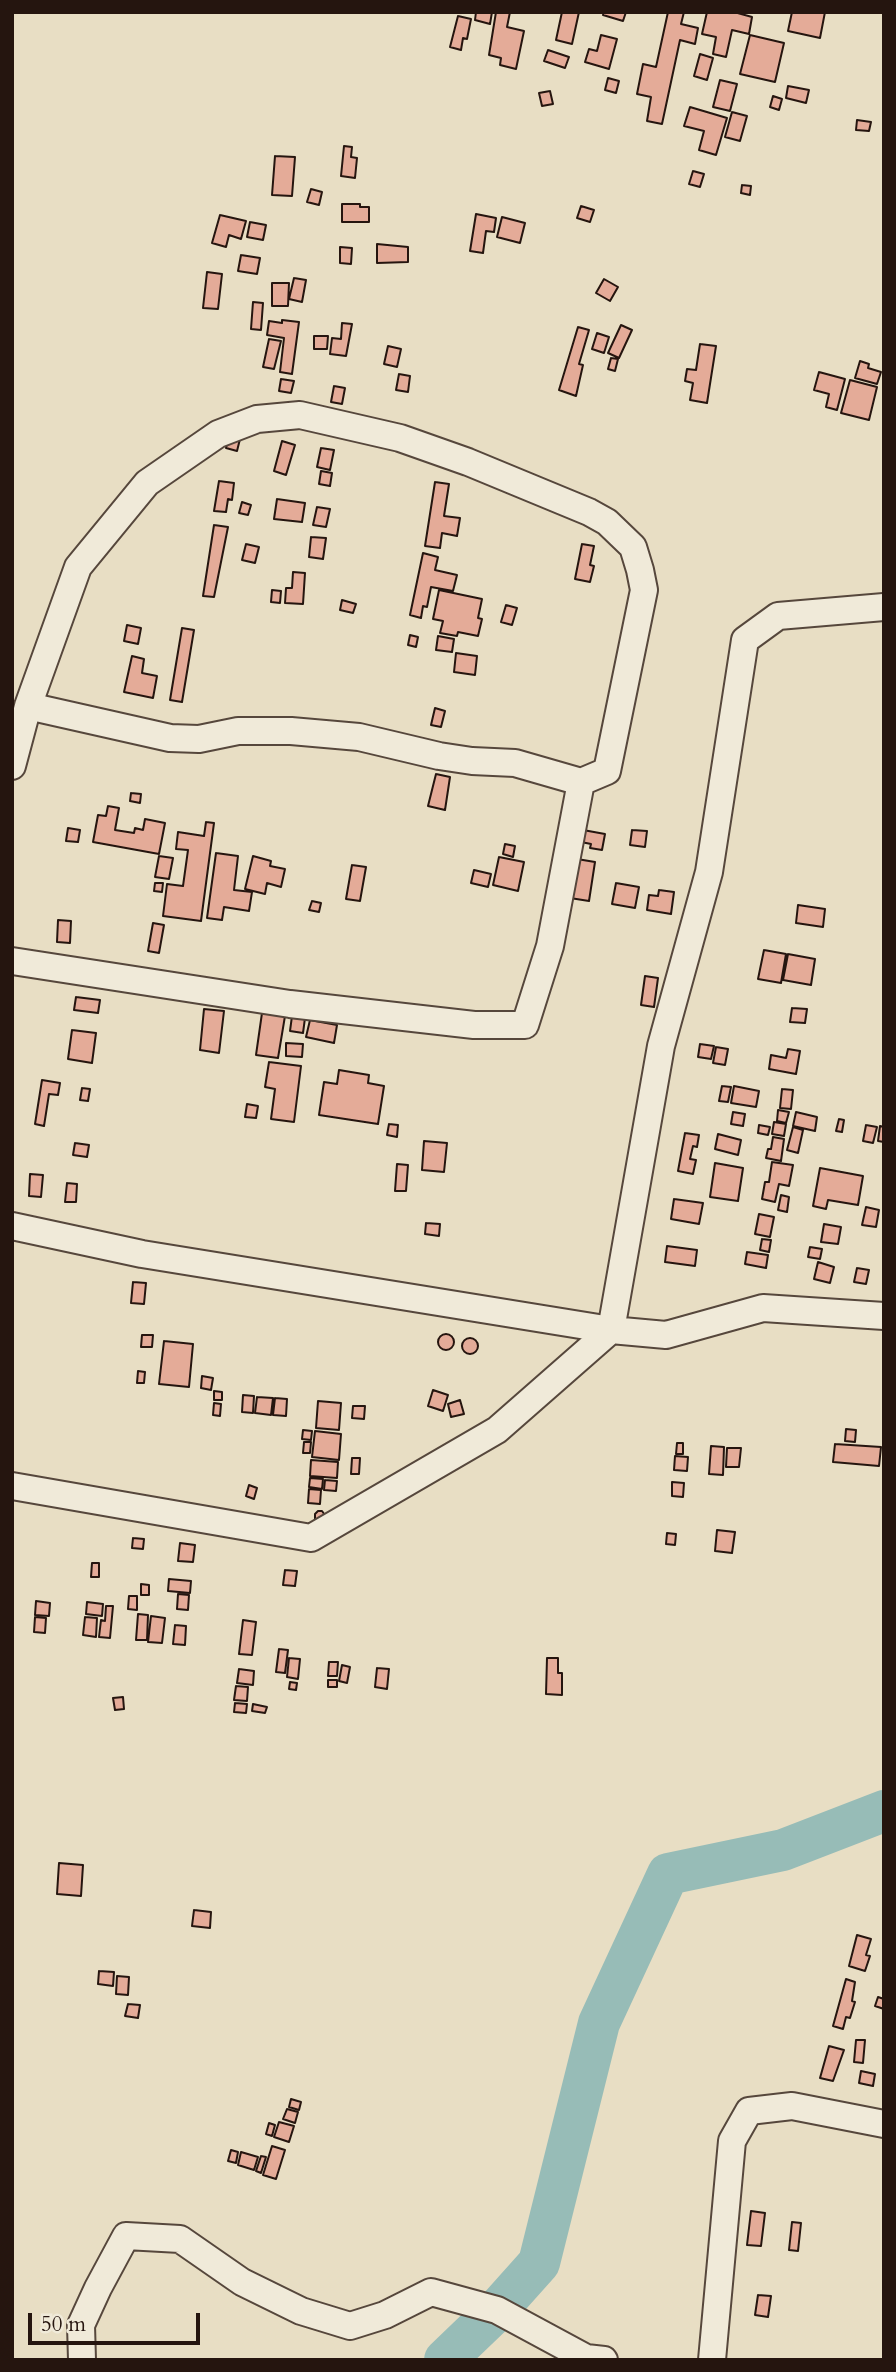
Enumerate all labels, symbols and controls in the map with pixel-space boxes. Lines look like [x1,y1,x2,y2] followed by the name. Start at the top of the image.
[32,2298,203,2342] scale bar
[41,2310,86,2339] text: 50 m

